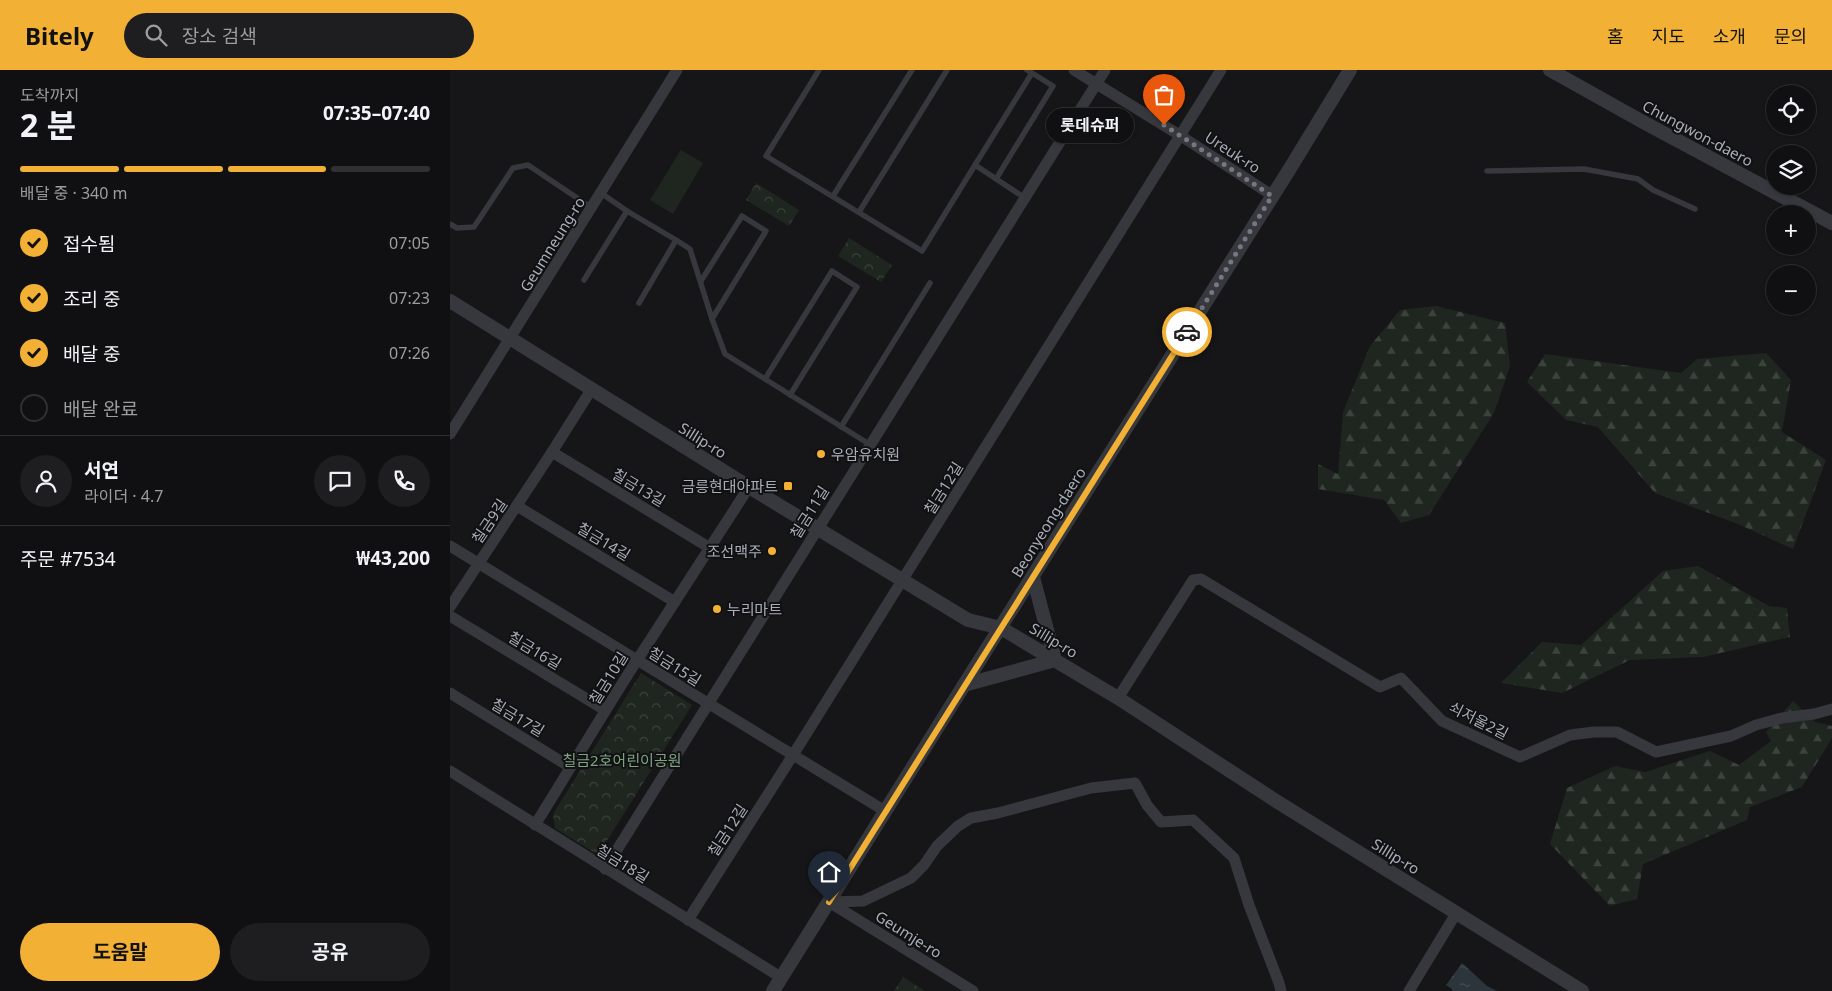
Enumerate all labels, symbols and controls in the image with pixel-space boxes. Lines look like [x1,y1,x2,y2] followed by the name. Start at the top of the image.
[124,13,474,58] search box
[25,19,94,52] text: Bitely
[142,21,170,49] icon: search
[182,23,257,49] text: 장소 검색
[1607,24,1624,48] text: 홈
[1652,24,1685,48] text: 지도
[1713,24,1746,48] text: 소개
[1774,24,1807,48] text: 문의
[1143,74,1185,125] pin
[1150,81,1178,109] icon: bag
[20,84,79,106] text: 도착까지
[1766,85,1816,315] map controls
[1766,85,1816,135] button: locate
[1639,95,1757,171] street label: Chungwon-daero
[323,100,430,126] text: 07:35–07:40
[20,103,76,146] text: 2 분
[1046,108,1134,142] callout: 롯데슈퍼
[1061,114,1119,136] text: 롯데슈퍼
[1201,127,1265,177] street label: Ureuk-ro
[1766,145,1816,195] button: layers
[20,182,128,204] text: 배달 중 · 340 m
[515,193,589,295] street label: Geumneung-ro
[1766,205,1816,255] button: +
[20,229,48,257] icon: check
[63,231,115,257] text: 접수됨
[389,232,430,254] text: 07:05
[1766,265,1816,315] button: −
[20,284,48,312] icon: check
[63,286,120,312] text: 조리 중
[389,287,430,309] text: 07:23
[1162,307,1212,357] courier
[1173,318,1201,346] icon: car
[20,339,48,367] icon: check
[63,341,120,367] text: 배달 중
[389,342,430,364] text: 07:26
[63,396,138,422] text: 배달 완료
[675,418,731,462] street label: Sillip-ro
[831,444,900,464] place label: 우암유치원
[815,448,827,460] marker: 우암유치원
[20,455,72,507] button: person
[314,455,366,507] button: chat
[378,455,430,507] button: phone
[84,457,119,483] text: 서연
[919,458,967,518] street label: 칠금12길
[609,463,669,511] street label: 칠금13길
[1006,463,1090,581] street label: Beonyeong-daero
[681,476,778,496] place label: 금릉현대아파트
[782,480,794,492] marker: 금릉현대아파트
[785,482,833,542] street label: 칠금11길
[84,485,163,507] text: 라이더 · 4.7
[467,495,511,547] street label: 칠금9길
[574,517,634,565] street label: 칠금14길
[707,541,762,561] place label: 조선맥주
[356,545,430,571] text: ₩43,200
[766,545,778,557] marker: 조선맥주
[20,546,116,572] text: 주문 #7534
[727,599,782,619] place label: 누리마트
[711,603,723,615] marker: 누리마트
[1026,618,1082,662] street label: Sillip-ro
[505,626,565,674] street label: 칠금16길
[645,642,705,690] street label: 칠금15길
[584,648,632,708] street label: 칠금10길
[488,693,548,741] street label: 칠금17길
[1446,697,1512,743] street label: 쇠저울2길
[563,750,681,770] park label: 칠금2호어린이공원
[703,800,751,860] street label: 칠금12길
[1368,834,1424,878] street label: Sillip-ro
[593,839,653,887] street label: 칠금18길
[808,851,850,902] pin
[815,858,843,886] icon: home
[872,906,946,962] street label: Geumje-ro
[20,923,220,981] button: 도움말
[230,923,430,981] button: 공유

